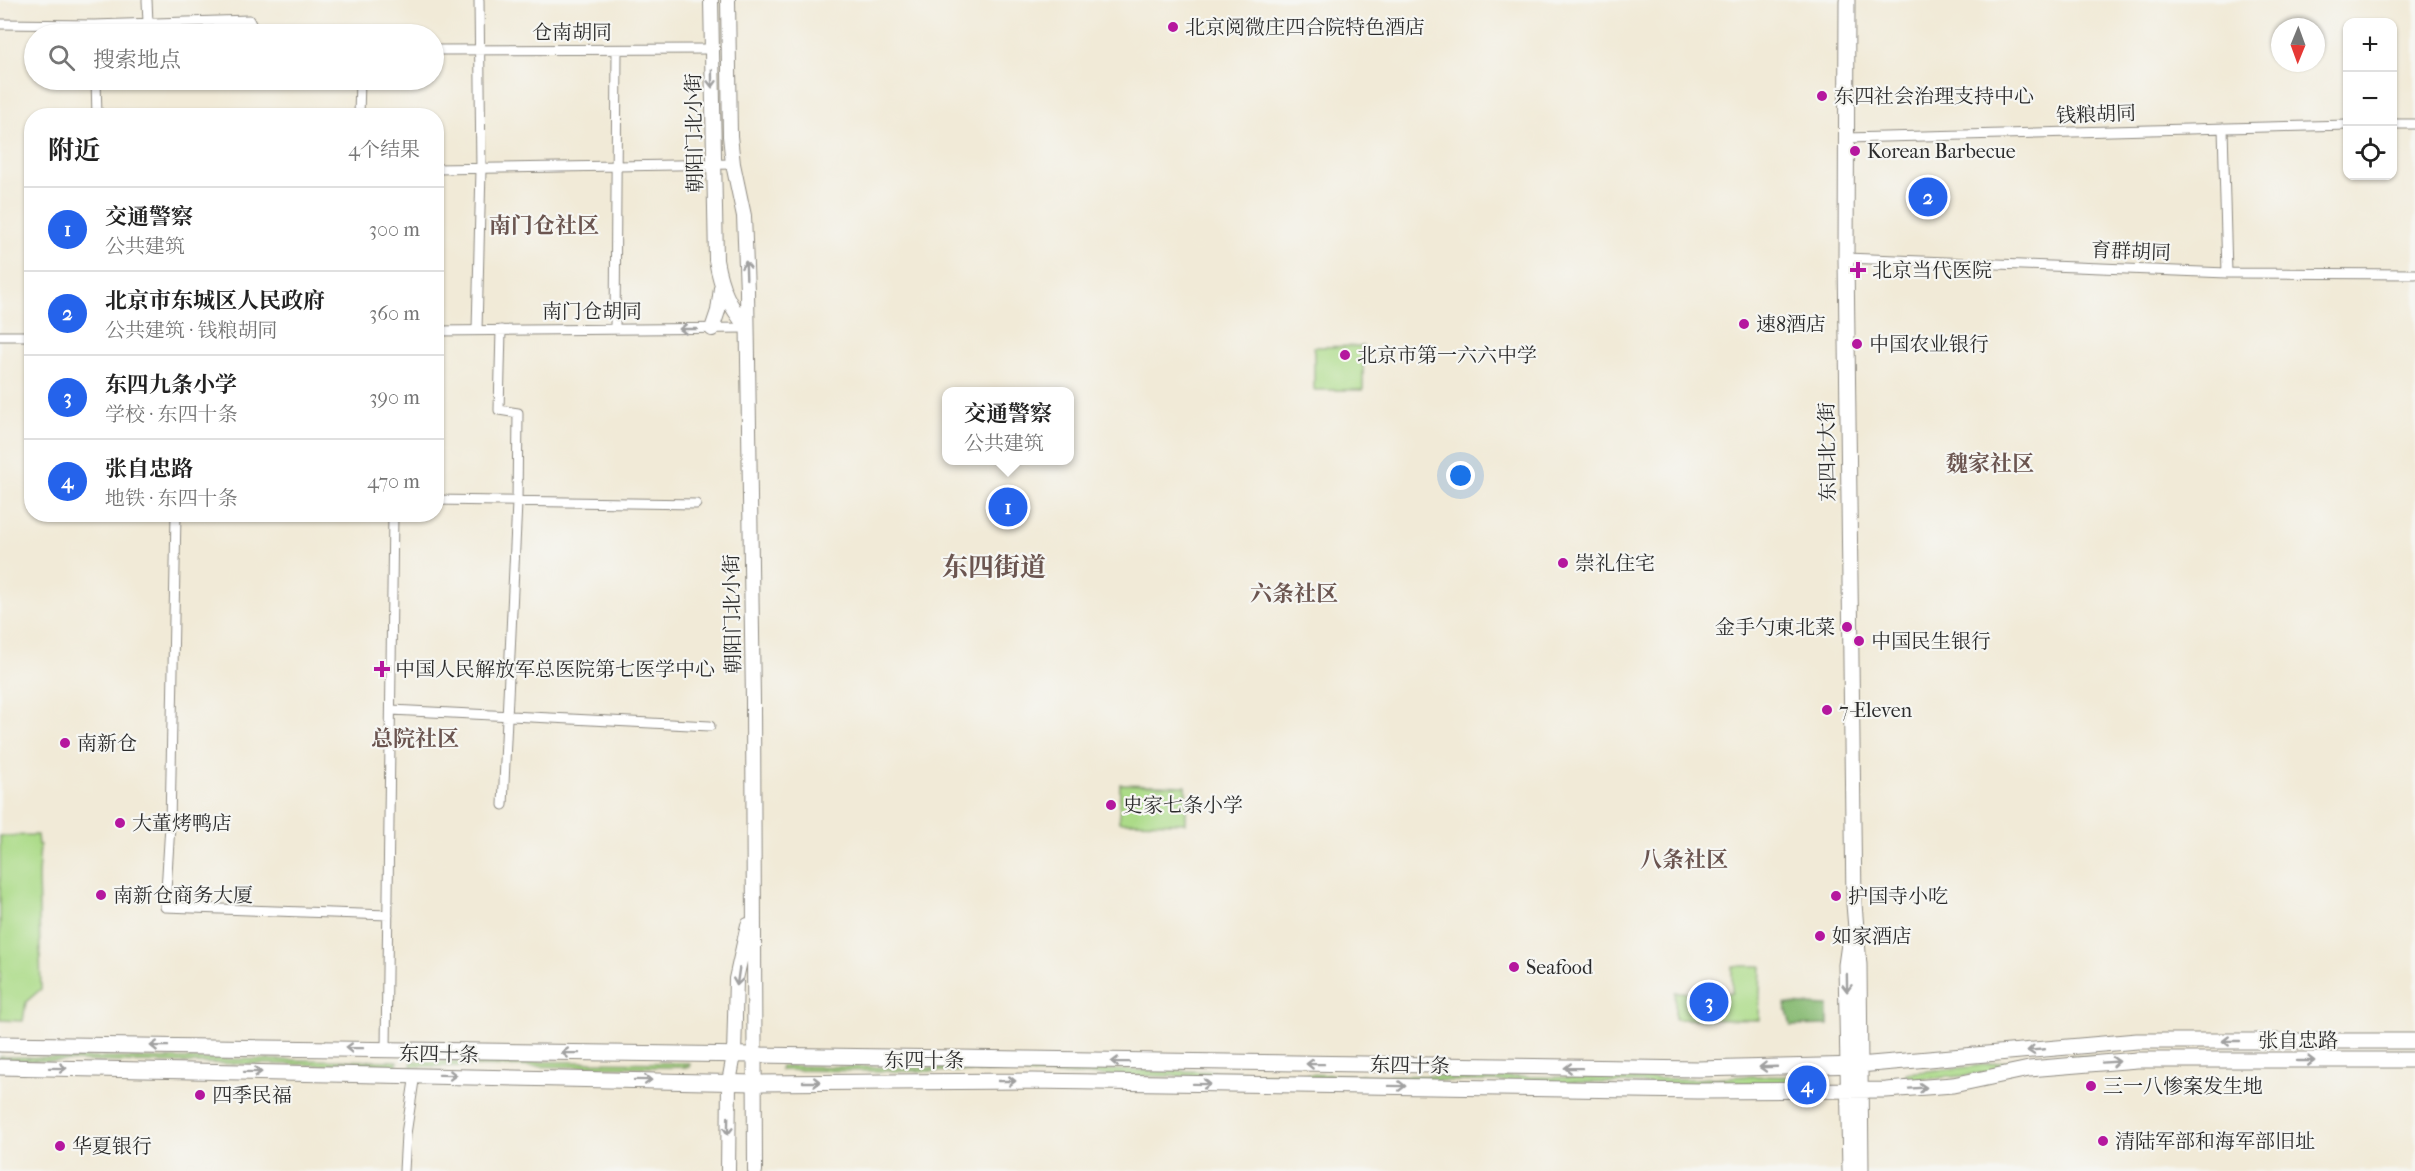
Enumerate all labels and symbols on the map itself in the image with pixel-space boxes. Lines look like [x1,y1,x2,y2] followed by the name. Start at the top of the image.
[1185,16,1425,39] place label: 北京阅微庄四合院特色酒店
[2271,18,2325,72] north arrow
[1166,20,1180,34] marker: 北京阅微庄四合院特色酒店
[532,21,612,44] street label: 仓南胡同
[706,69,718,89] one-way arrow
[682,73,707,193] street label: 朝阳门北小街
[1834,85,2034,108] place label: 东四社会治理支持中心
[1815,89,1829,103] marker: 东四社会治理支持中心
[2056,102,2136,127] street label: 钱粮胡同
[1867,140,2016,163] place label: Korean Barbecue
[1848,144,1862,158] marker: Korean Barbecue
[1908,174,1948,220] pin: 2
[489,213,599,239] district label: 南门仓社区
[2091,239,2171,264] street label: 育群胡同
[1872,259,1992,282] place label: 北京当代医院
[741,260,752,280] one-way arrow
[1849,261,1867,279] marker: 北京当代医院
[542,300,642,323] street label: 南门仓胡同
[1756,313,1826,336] place label: 速8酒店
[1737,317,1751,331] marker: 速8酒店
[679,323,699,335] one-way arrow
[1869,333,1989,356] place label: 中国农业银行
[1850,337,1864,351] marker: 中国农业银行
[1357,344,1537,367] place label: 北京市第一六六中学
[1338,348,1352,362] marker: 北京市第一六六中学
[1815,402,1840,502] street label: 东四北大街
[1946,451,2034,477] district label: 魏家社区
[1446,461,1475,490] your location
[988,484,1028,530] pin: 1
[942,552,1046,583] district label: 东四街道
[1575,552,1655,575] place label: 崇礼住宅
[720,554,745,674] street label: 朝阳门北小街
[1556,556,1570,570] marker: 崇礼住宅
[1250,581,1338,607] district label: 六条社区
[1715,616,1835,639] place label: 金手勺東北菜
[1840,620,1854,634] marker: 金手勺東北菜
[1871,630,1991,653] place label: 中国民生银行
[1852,634,1866,648] marker: 中国民生银行
[395,658,715,681] place label: 中国人民解放军总医院第七医学中心
[373,660,391,678] marker: 中国人民解放军总医院第七医学中心
[1839,699,1913,722] place label: 7-Eleven
[1820,703,1834,717] marker: 7-Eleven
[371,726,459,752] district label: 总院社区
[77,732,137,755] place label: 南新仓
[58,736,72,750] marker: 南新仓
[1123,794,1243,817] place label: 史家七条小学
[1104,798,1118,812] marker: 史家七条小学
[132,812,232,835] place label: 大董烤鸭店
[113,816,127,830] marker: 大董烤鸭店
[1640,847,1728,873] district label: 八条社区
[113,884,253,907] place label: 南新仓商务大厦
[1848,885,1948,908] place label: 护国寺小吃
[94,888,108,902] marker: 南新仓商务大厦
[1829,889,1843,903] marker: 护国寺小吃
[1832,925,1912,948] place label: 如家酒店
[1813,929,1827,943] marker: 如家酒店
[1526,956,1594,979] place label: Seafood
[1507,960,1521,974] marker: Seafood
[732,967,743,987] one-way arrow
[1841,972,1852,992] one-way arrow
[1690,980,1728,1024] pin: 3
[2258,1029,2338,1052] street label: 张自忠路
[2221,1035,2241,1047] one-way arrow
[149,1040,169,1052] one-way arrow
[399,1042,479,1067] street label: 东四十条
[344,1043,364,1054] one-way arrow
[2026,1044,2046,1055] one-way arrow
[560,1047,580,1058] one-way arrow
[884,1049,964,1072] street label: 东四十条
[1370,1053,1450,1078] street label: 东四十条
[2296,1055,2316,1067] one-way arrow
[1111,1056,1131,1068] one-way arrow
[2101,1057,2121,1068] one-way arrow
[1306,1058,1326,1070] one-way arrow
[48,1062,68,1074] one-way arrow
[1564,1062,1584,1074] one-way arrow
[1759,1062,1779,1073] one-way arrow
[1788,1062,1826,1108] pin: 4
[243,1066,263,1077] one-way arrow
[438,1069,458,1081] one-way arrow
[633,1074,653,1085] one-way arrow
[997,1075,1017,1087] one-way arrow
[2103,1075,2263,1098] place label: 三一八惨案发生地
[802,1076,822,1088] one-way arrow
[1192,1078,1212,1089] one-way arrow
[2084,1079,2098,1093] marker: 三一八惨案发生地
[1387,1080,1407,1092] one-way arrow
[1908,1082,1928,1093] one-way arrow
[212,1084,292,1107] place label: 四季民福
[193,1088,207,1102] marker: 四季民福
[723,1116,734,1136] one-way arrow
[2115,1130,2315,1153] place label: 清陆军部和海军部旧址
[2096,1134,2110,1148] marker: 清陆军部和海军部旧址
[72,1135,152,1158] place label: 华夏银行
[53,1139,67,1153] marker: 华夏银行

